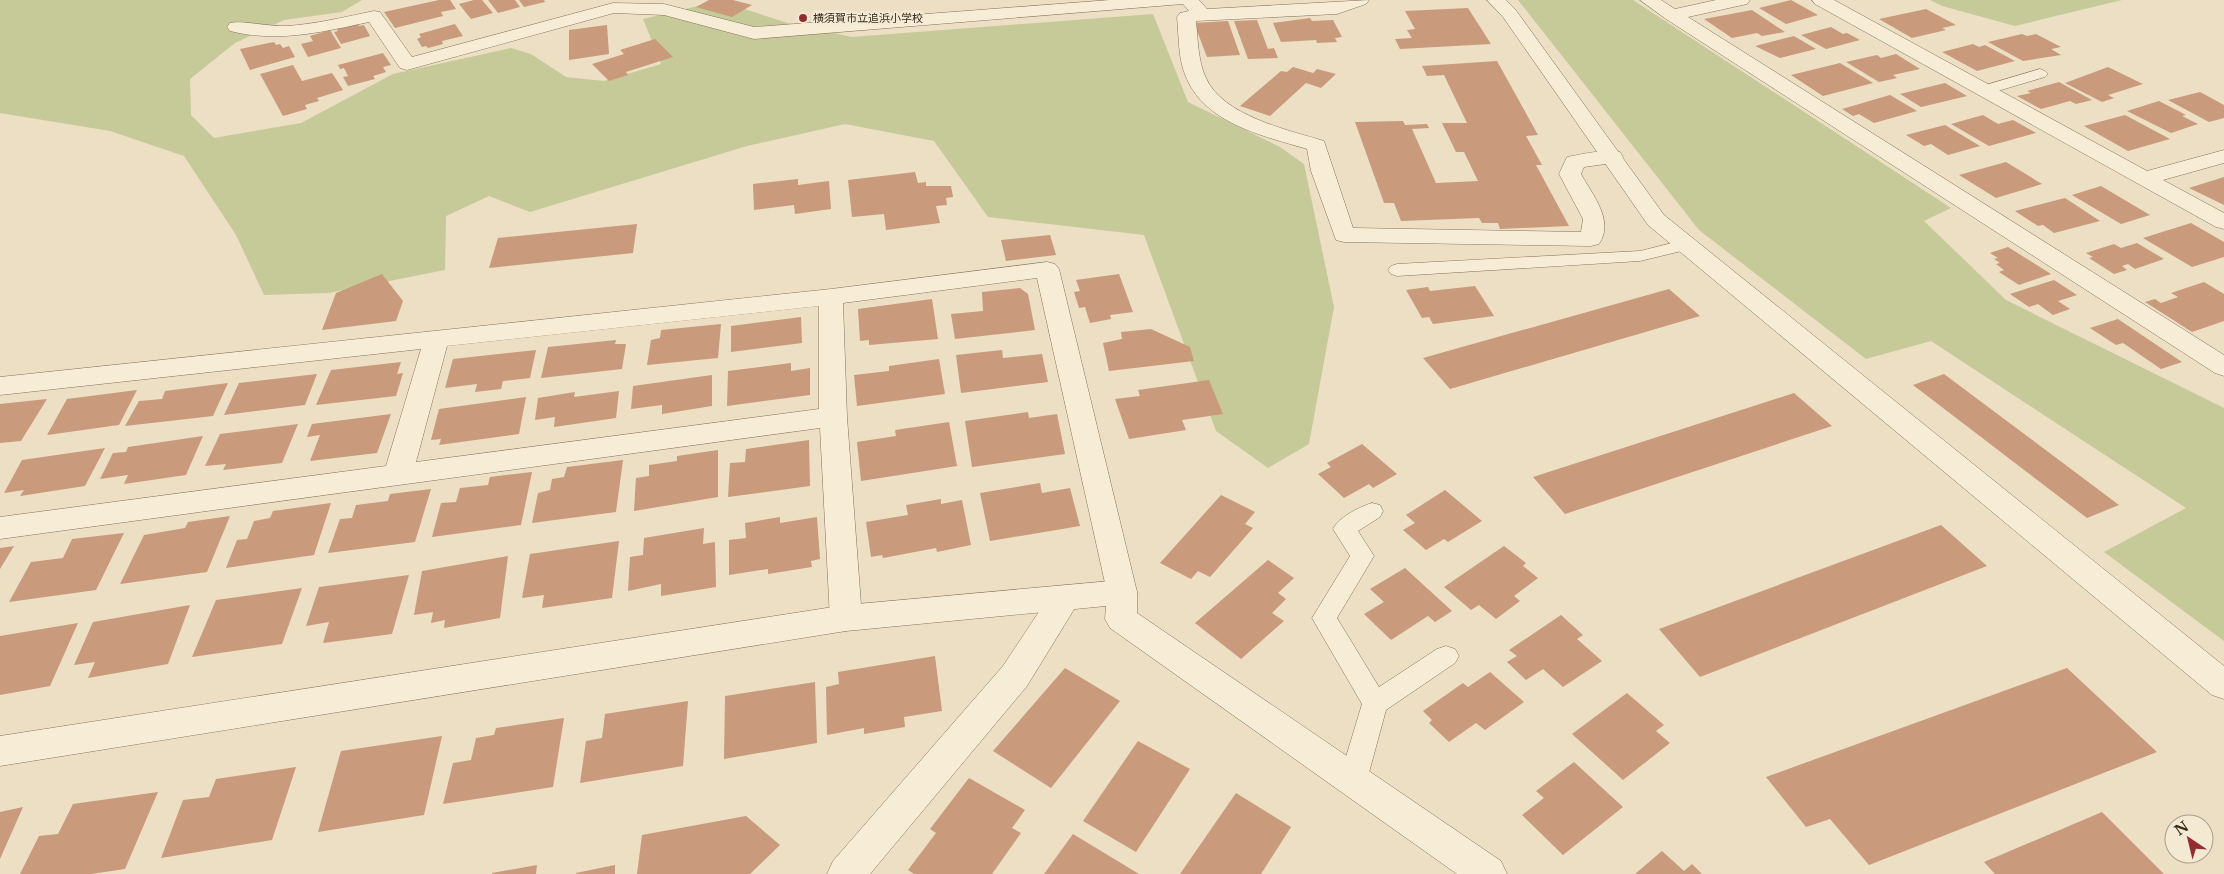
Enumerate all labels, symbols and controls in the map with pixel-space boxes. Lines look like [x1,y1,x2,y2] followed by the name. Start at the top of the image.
[813,11,923,25] place label: 横須賀市立追浜小学校
[797,12,809,24] marker: 横須賀市立追浜小学校
[2164,814,2214,864] north arrow
[2171,817,2192,840] text: N

